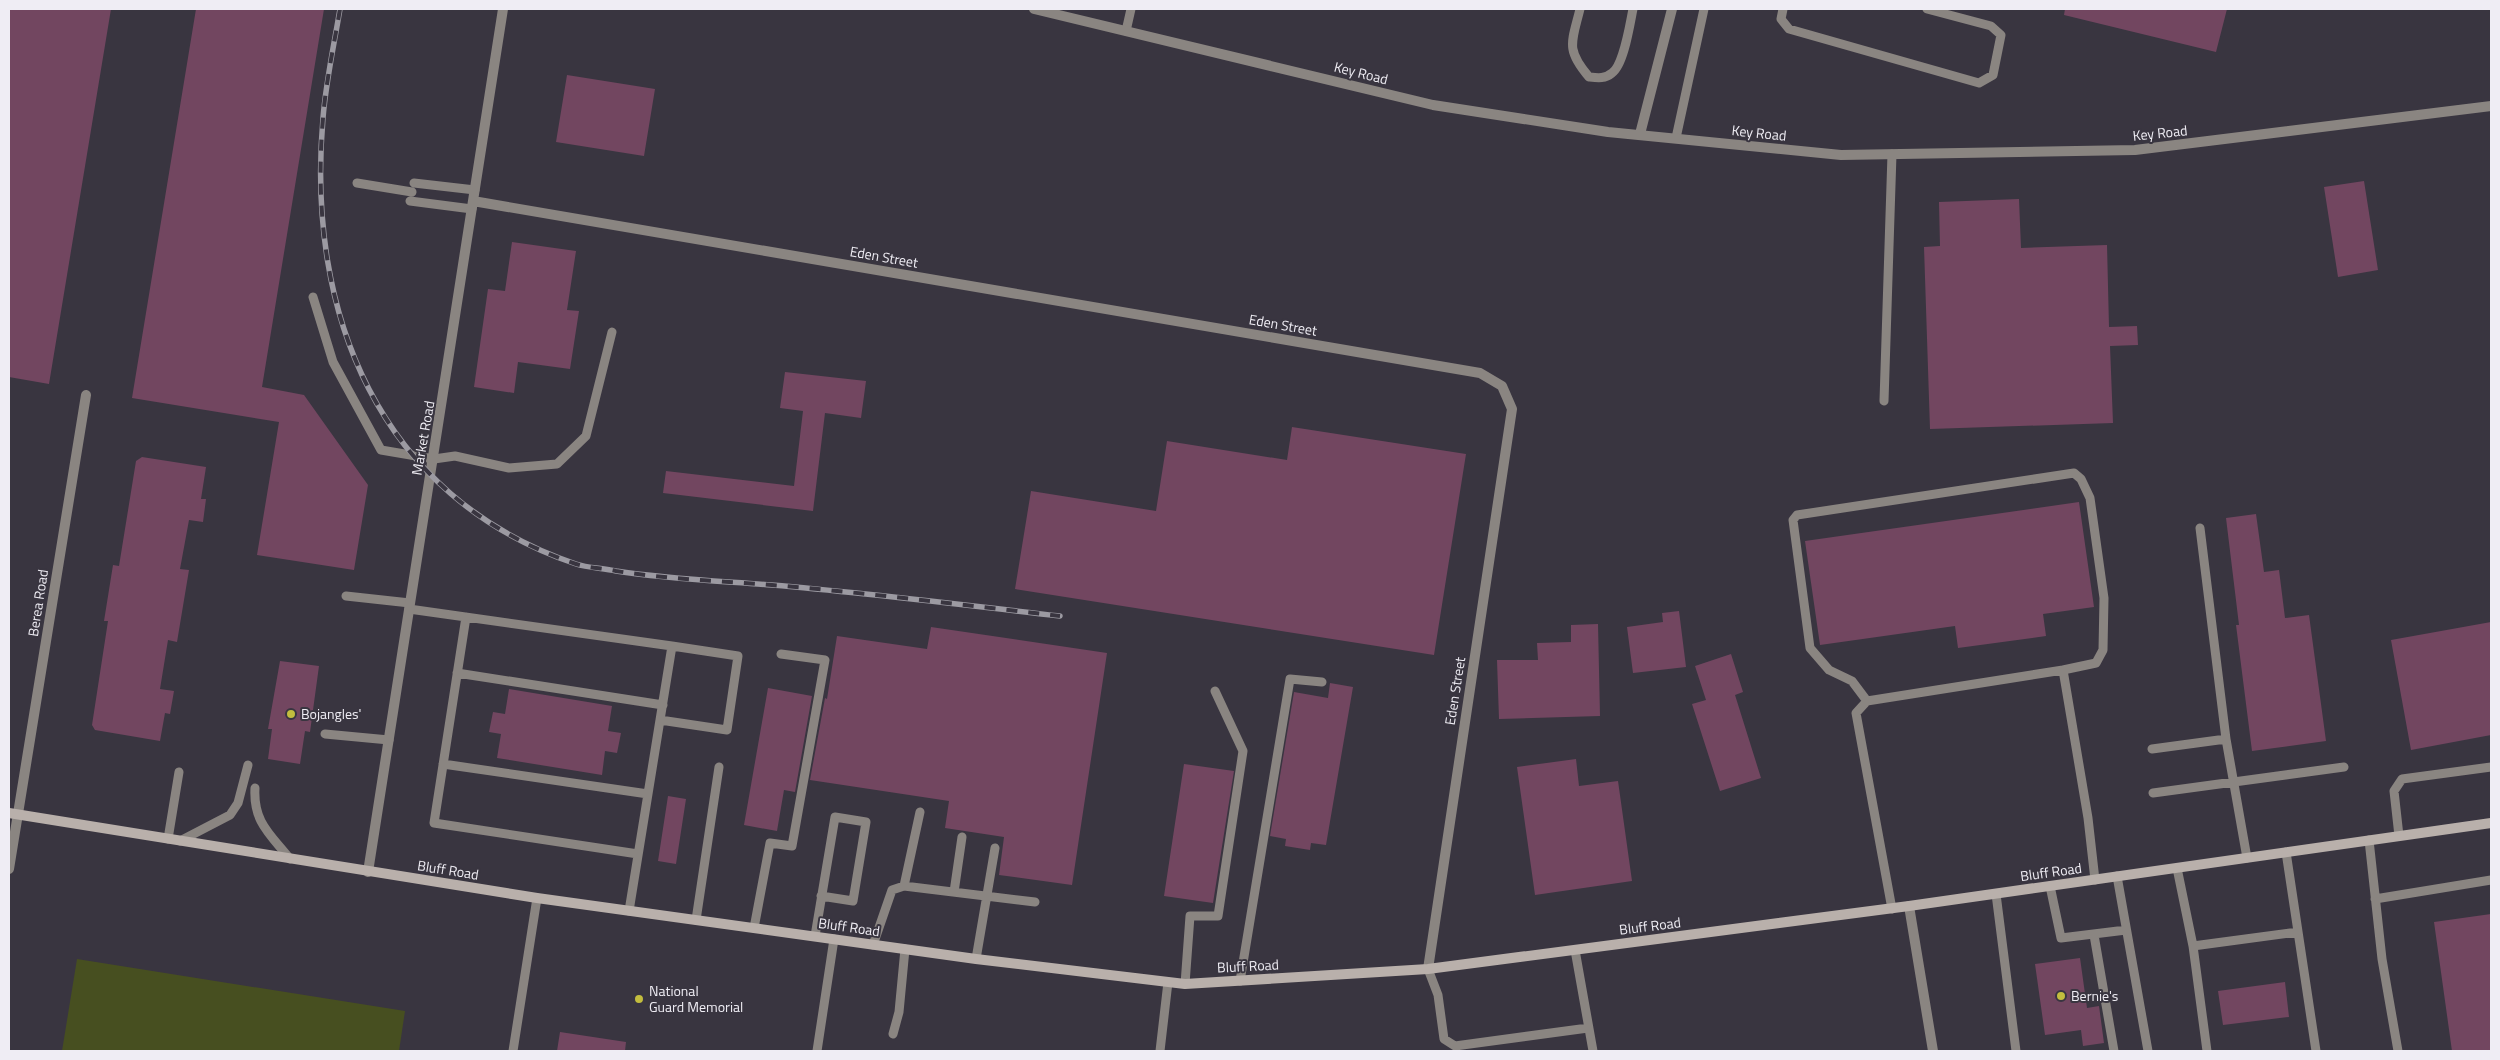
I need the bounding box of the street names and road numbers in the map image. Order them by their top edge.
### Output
street label: Key Road [1332,56,1390,89]
street label: Key Road [1731,119,1787,146]
street label: Key Road [2132,119,2188,146]
street label: Eden Street [848,240,920,273]
street label: Eden Street [1247,308,1319,341]
street label: Market Road [406,399,439,477]
street label: Berea Road [22,568,53,638]
street label: Eden Street [1439,655,1470,727]
street label: Bluff Road [416,854,480,885]
street label: Bluff Road [2019,857,2083,886]
street label: Bluff Road [1618,911,1682,940]
street label: Bluff Road [817,912,881,941]
street label: Bluff Road [1216,953,1279,978]

